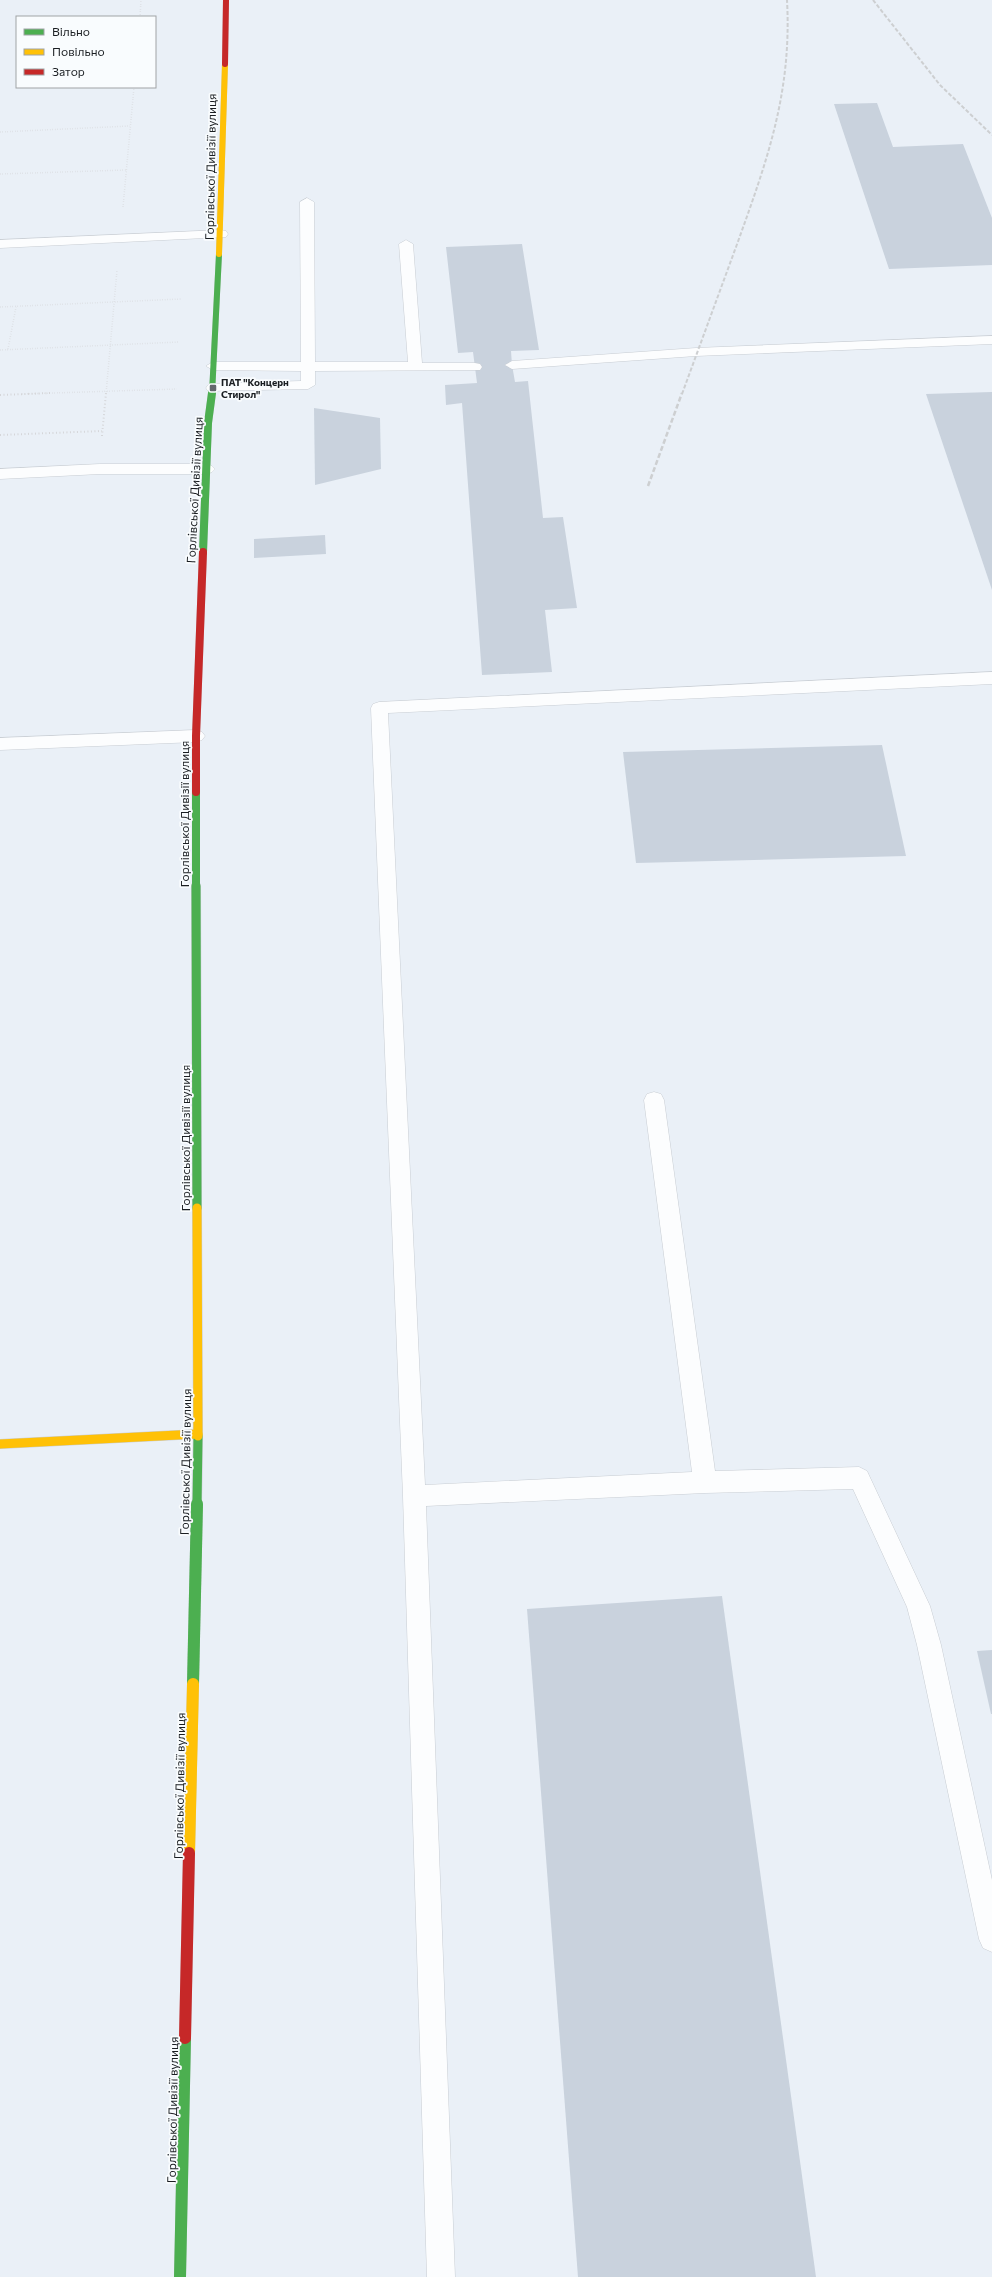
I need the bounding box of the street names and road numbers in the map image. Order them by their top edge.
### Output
street label: Горлівської Дивізії вулиця [202,94,218,240]
street label: Горлівської Дивізії вулиця [183,416,205,564]
street label: Горлівської Дивізії вулиця [177,741,191,887]
street label: Горлівської Дивізії вулиця [178,1065,192,1211]
street label: Горлівської Дивізії вулиця [177,1389,193,1535]
street label: Горлівської Дивізії вулиця [171,1713,187,1859]
street label: Горлівської Дивізії вулиця [164,2037,180,2183]

